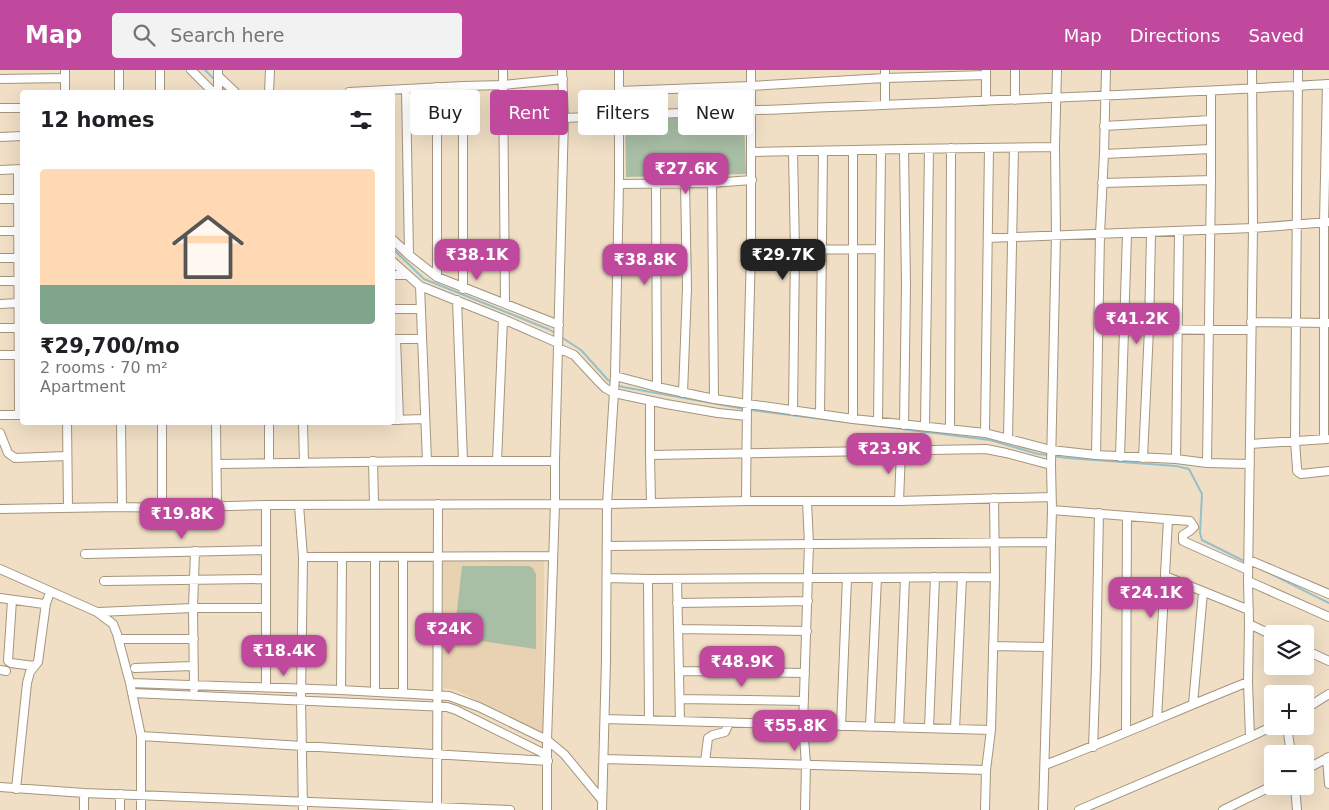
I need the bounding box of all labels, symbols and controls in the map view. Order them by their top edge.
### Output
search box [112,13,462,58]
text: Map [25,21,82,49]
icon: search [130,21,158,49]
text: Search here [170,24,284,46]
text: Map [1064,25,1102,46]
text: Directions [1130,25,1220,46]
text: Saved [1248,25,1304,46]
chip: Buy [410,90,480,135]
chip: Rent [490,90,568,135]
chip: Filters [578,90,668,135]
chip: New [678,90,753,135]
icon: filters [347,106,375,134]
text: 12 homes [40,108,155,132]
pin: ₹27.6K [645,152,727,195]
text: ₹27.6K [654,159,718,178]
icon: home [163,202,253,292]
pin: ₹38.1K [436,238,518,281]
pin: ₹29.7K [742,238,824,281]
pin: ₹38.8K [604,244,686,286]
text: ₹38.1K [445,245,509,264]
text: ₹29.7K [751,245,815,264]
text: ₹38.8K [613,250,677,269]
pin: ₹41.2K [1096,302,1178,345]
text: ₹41.2K [1105,309,1169,328]
text: ₹29,700/mo [40,334,180,358]
text: 2 rooms · 70 m² [40,358,168,377]
text: Apartment [40,377,126,396]
pin: ₹23.9K [848,432,930,475]
text: ₹23.9K [857,439,921,458]
pin: ₹19.8K [141,498,223,540]
text: ₹19.8K [150,504,214,523]
pin: ₹24.1K [1110,576,1192,619]
text: ₹24.1K [1119,583,1183,602]
pin: ₹24K [419,612,479,655]
text: ₹24K [426,619,472,638]
map controls [1264,625,1314,795]
button: layers [1264,625,1314,675]
pin: ₹18.4K [243,634,325,677]
text: ₹18.4K [252,641,316,660]
pin: ₹48.9K [701,646,783,688]
text: ₹48.9K [710,652,774,671]
button: + [1264,685,1314,735]
pin: ₹55.8K [754,710,836,752]
text: ₹55.8K [763,716,827,735]
button: − [1264,745,1314,795]

